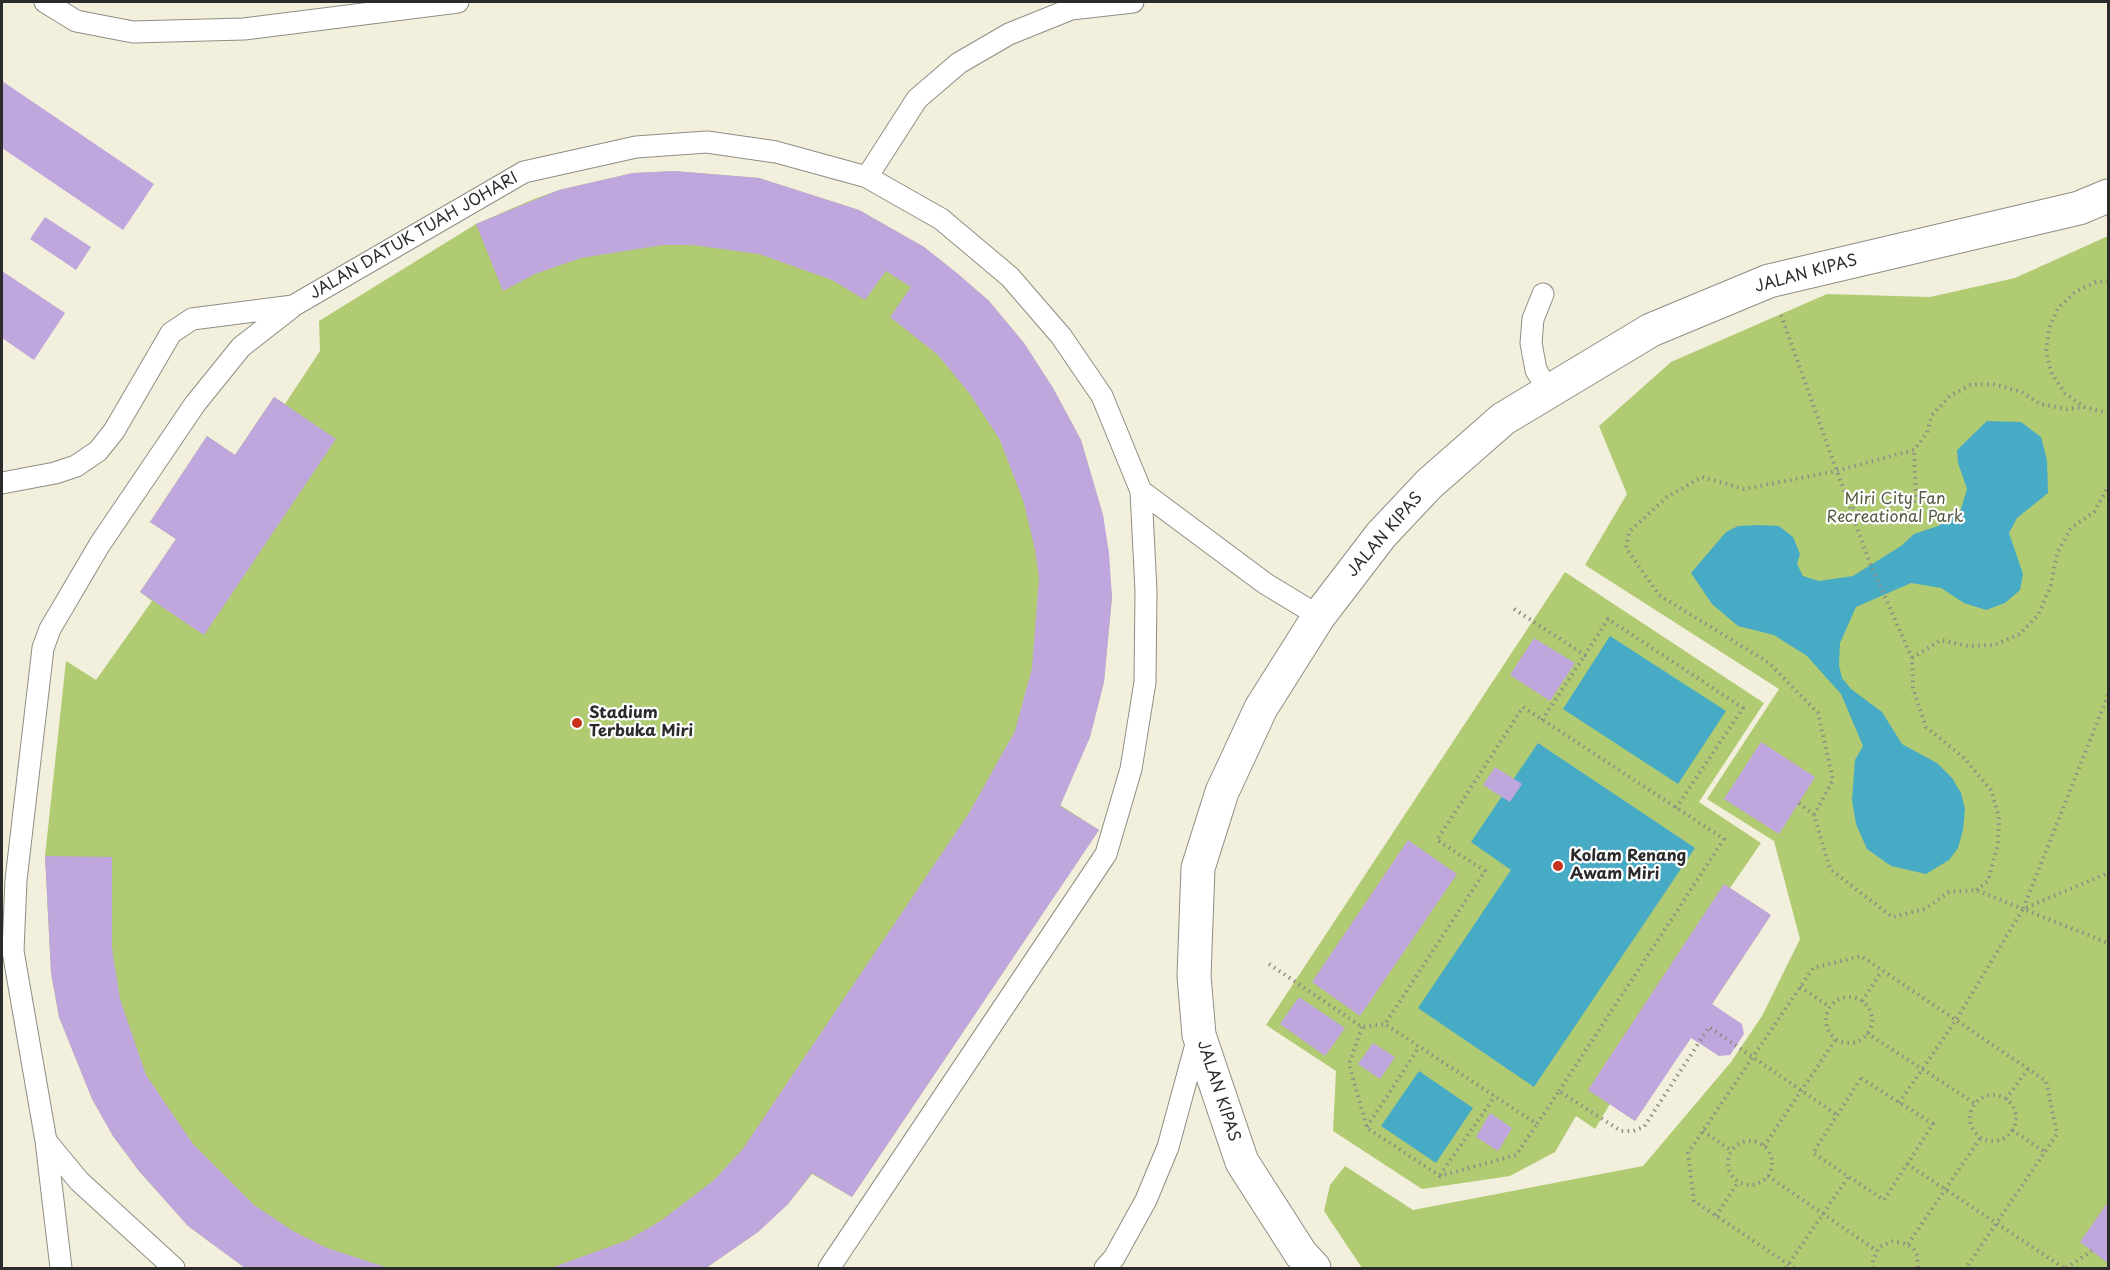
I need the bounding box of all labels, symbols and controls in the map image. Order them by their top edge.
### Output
street label: JALAN DATUK TUAH JOHARI [306,168,522,304]
street label: JALAN KIPAS [1753,251,1859,297]
street label: JALAN KIPAS [1343,489,1427,581]
park label: Miri City Fan Recreational Park [1827,490,1963,528]
place label: Stadium Terbuka Miri [589,704,693,742]
marker: Stadium Terbuka Miri [570,716,584,730]
place label: Kolam Renang Awam Miri [1570,847,1686,885]
marker: Kolam Renang Awam Miri [1551,859,1565,873]
street label: JALAN KIPAS [1193,1038,1243,1144]

